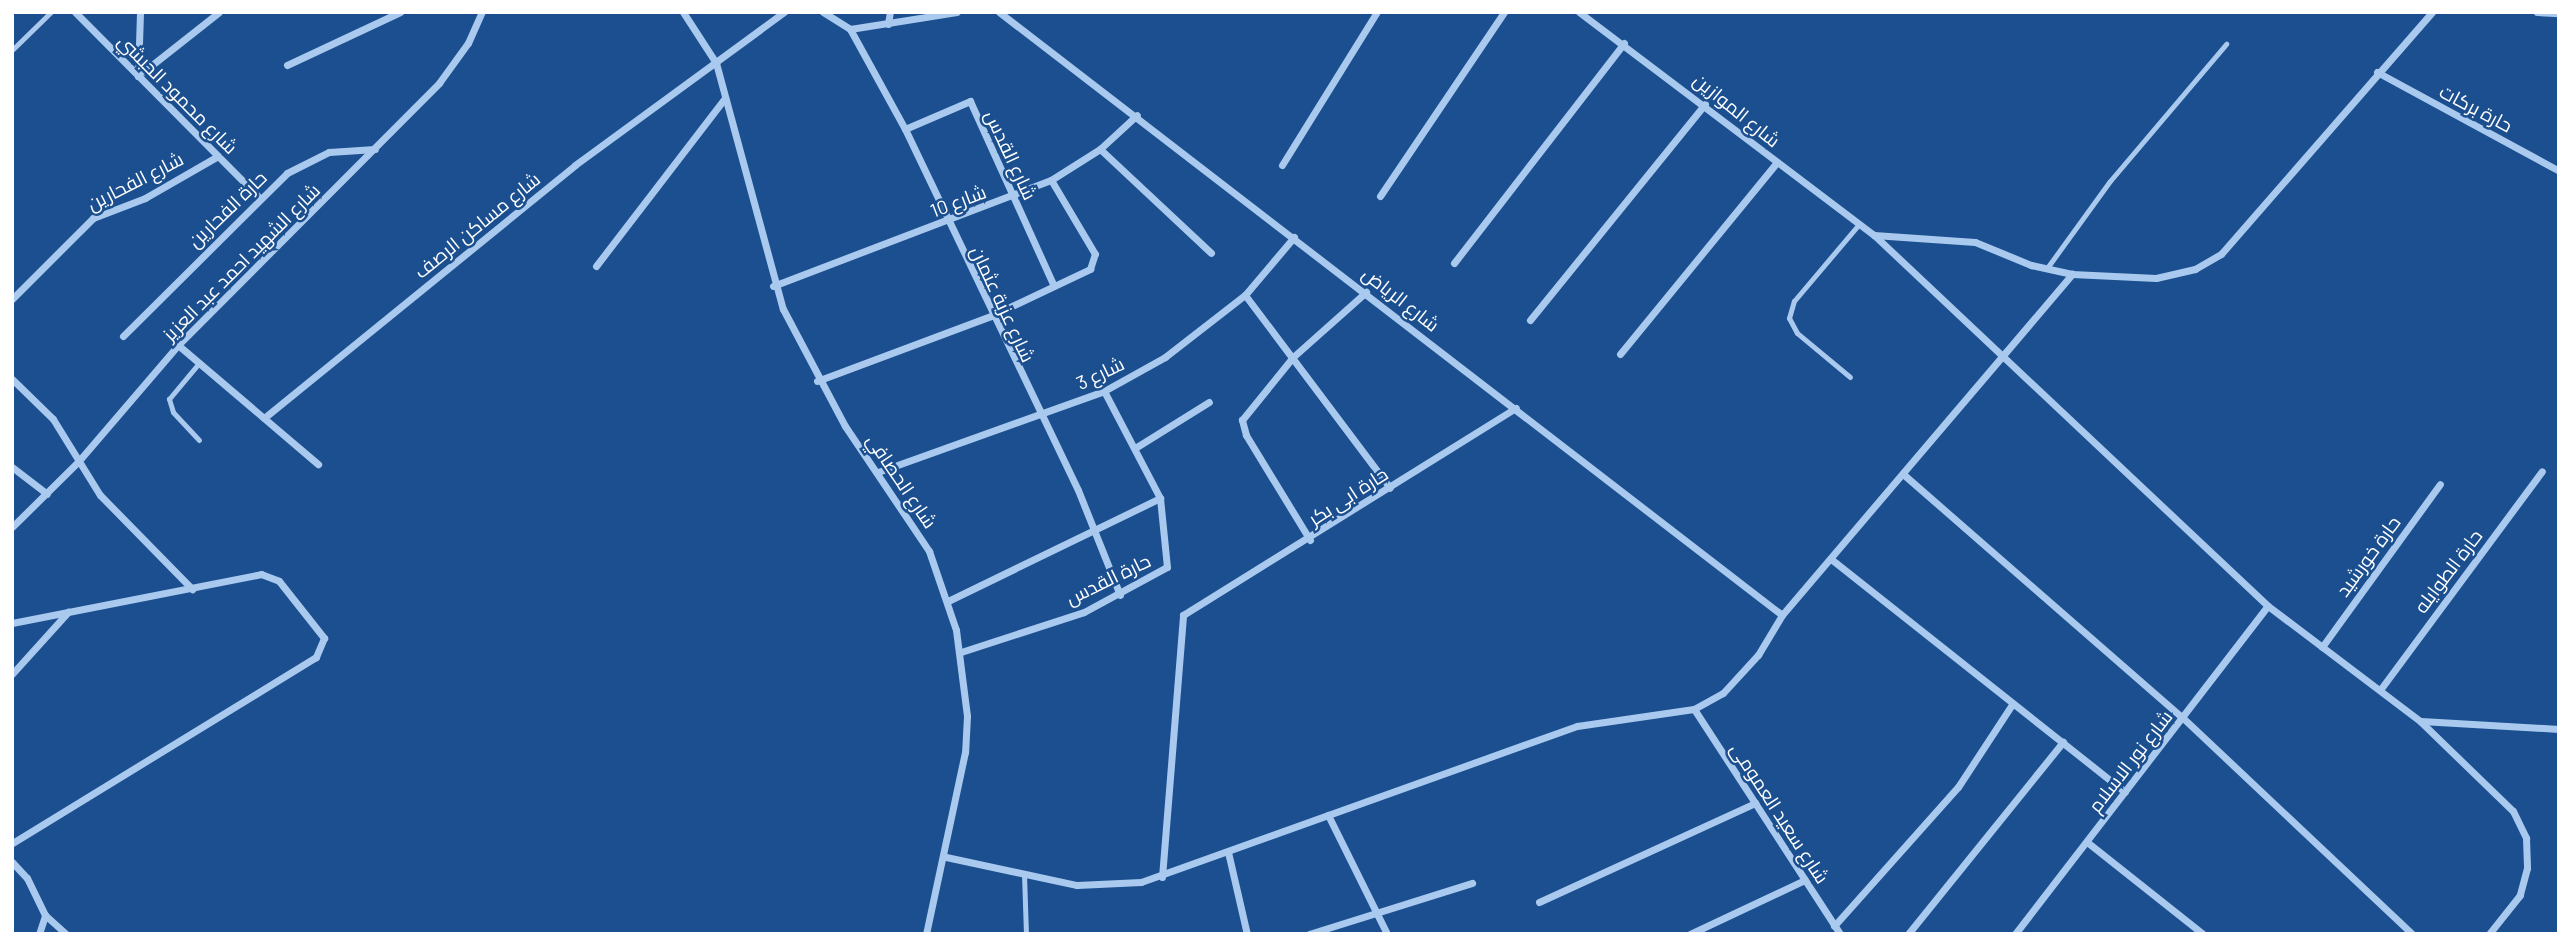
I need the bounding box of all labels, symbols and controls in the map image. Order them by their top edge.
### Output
street label: شارع محمود الحبشي [113,29,243,159]
street label: شارع الموازين [1689,68,1785,152]
street label: حارة بركات [2436,79,2516,137]
street label: شارع القدس [980,107,1042,203]
street label: شارع الفحارين [83,147,187,215]
street label: حارة الفحارين [183,166,271,252]
street label: شارع مساكن الرصف [409,167,545,283]
street label: شارع الشهيد احمد عبد العزيز [158,179,324,345]
street label: شارع 10 [927,180,989,222]
street label: شارع عزبة عثمان [966,242,1040,366]
street label: شارع الرياض [1358,262,1444,336]
street label: شارع 3 [1072,352,1128,394]
street label: شارع الحصافي [862,430,942,532]
street label: حارة ابى بكر [1304,462,1392,530]
street label: حارة خورشيد [2331,511,2405,601]
street label: حارة الطوايله [2409,525,2487,617]
street label: حارة القدس [1062,549,1154,609]
street label: شارع نور الاسلام [2083,705,2177,817]
street label: شارع سعيد العمومى [1726,738,1834,888]

